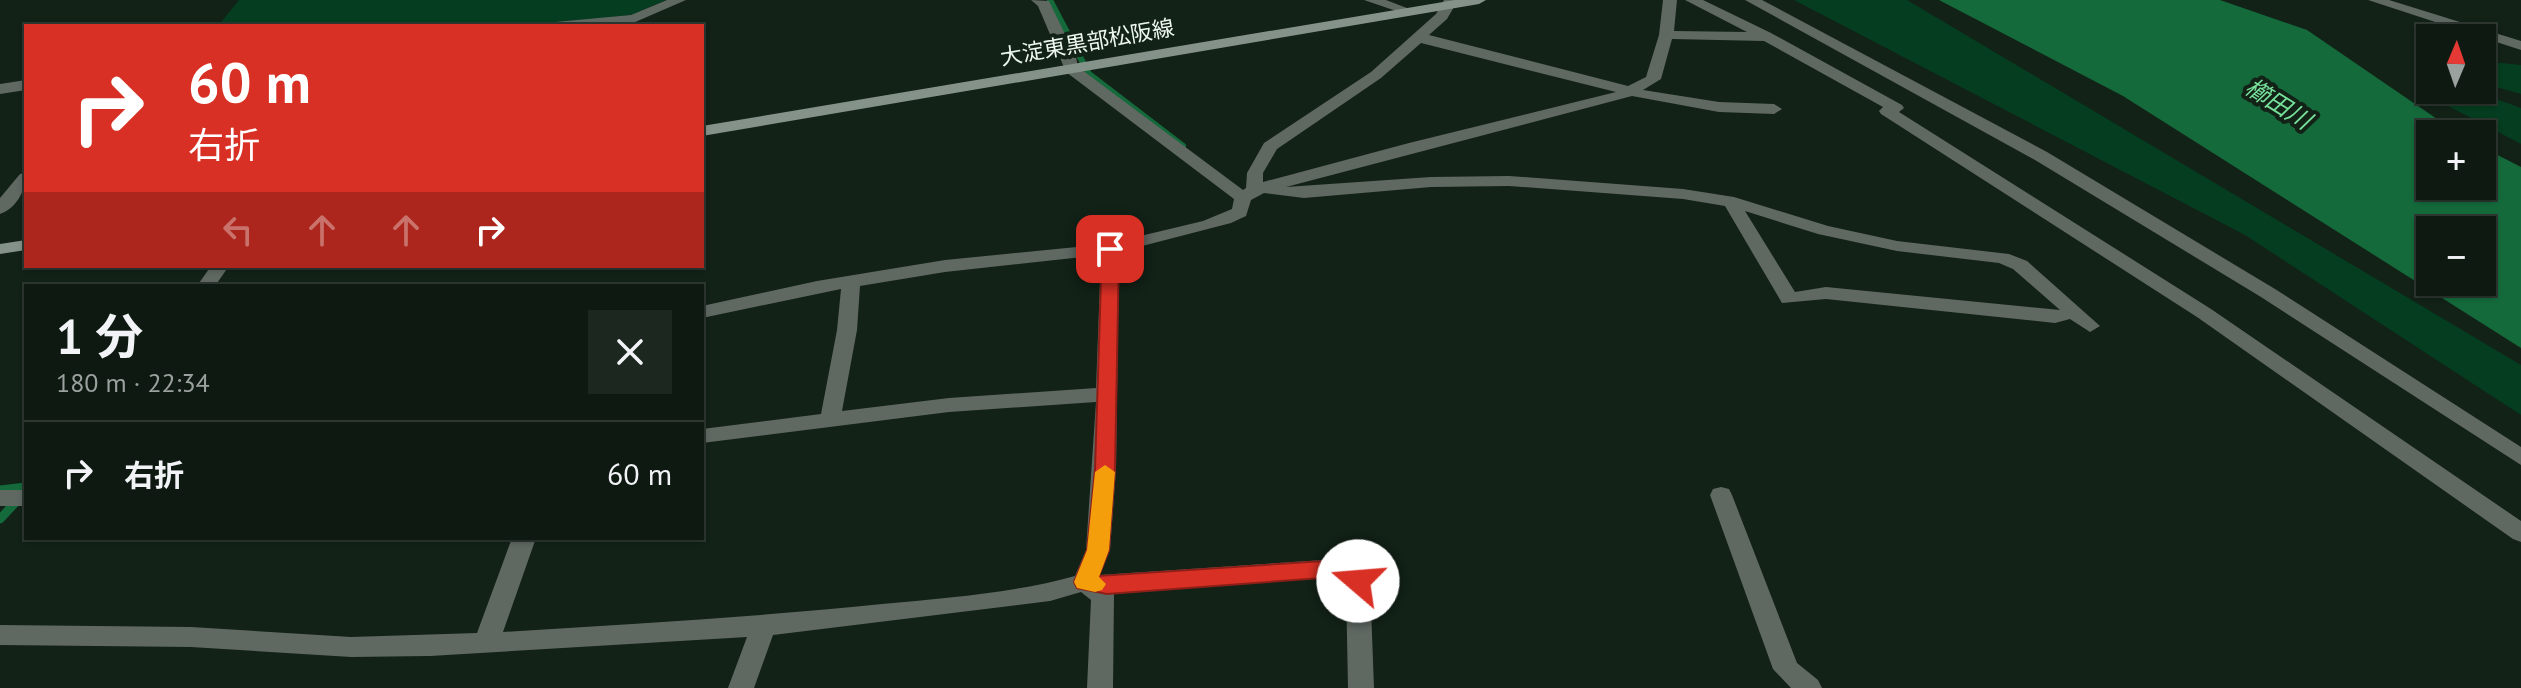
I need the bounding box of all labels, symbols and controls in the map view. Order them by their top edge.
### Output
street label: 大淀東黒部松阪線 [998,13,1176,71]
north arrow [2416,24,2496,104]
map controls [2416,24,2496,296]
text: 60 m [188,46,311,118]
icon: right [56,56,160,160]
water label: 櫛田川 [2240,71,2320,137]
button: + [2416,120,2496,200]
text: 右折 [188,121,260,168]
icon: left [216,208,260,252]
icon: ahead [300,208,344,252]
icon: ahead [384,208,428,252]
icon: right [468,208,512,252]
pin [1076,215,1144,283]
button: − [2416,216,2496,296]
icon: arrive [1088,227,1132,271]
text: 1 分 [56,305,143,367]
button: close [588,310,672,394]
text: 180 m · 22:34 [56,366,210,399]
icon: right [56,451,100,495]
text: 60 m [607,454,672,493]
text: 右折 [124,455,184,494]
position arrow [1316,539,1400,623]

